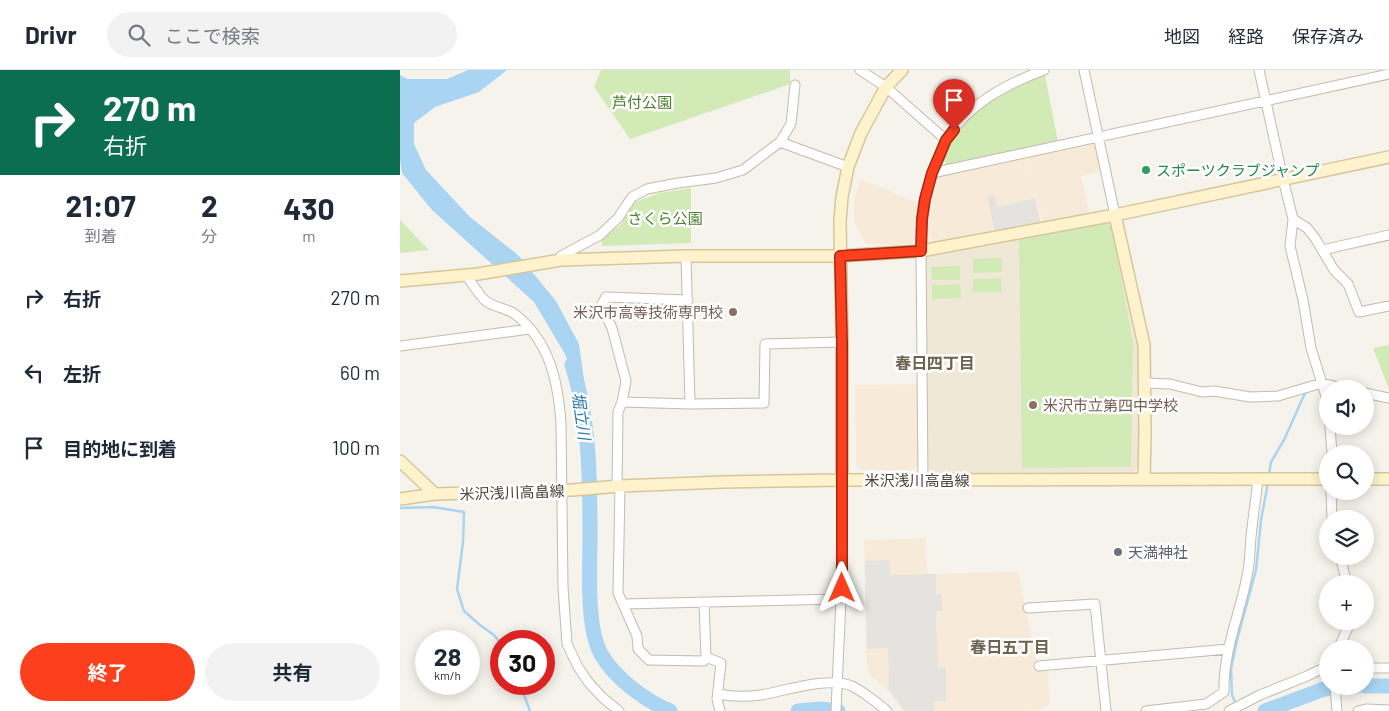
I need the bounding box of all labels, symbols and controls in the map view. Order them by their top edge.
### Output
search box [107,12,457,57]
text: Drivr [25,20,77,49]
icon: search [125,21,153,49]
text: ここで検索 [165,24,260,47]
text: 地図 [1164,25,1200,47]
text: 経路 [1228,25,1264,47]
text: 保存済み [1292,25,1364,47]
pin [933,79,975,130]
text: 270 m [103,86,196,128]
icon: arrive [940,86,968,114]
icon: right [20,90,85,155]
park label: 芦付公園 [612,93,672,111]
text: 右折 [103,132,147,158]
place label: スポーツクラブジャンプ [1156,161,1320,179]
marker: スポーツクラブジャンプ [1140,164,1152,176]
text: 21:07 [65,187,136,223]
text: 2 [201,187,218,223]
text: 430 [283,190,335,226]
park label: さくら公園 [627,209,703,227]
text: 到着 [84,226,116,245]
text: 分 [201,226,217,245]
text: m [302,226,315,245]
icon: right [20,284,48,312]
text: 270 m [331,286,380,309]
text: 右折 [63,287,101,310]
place label: 米沢市高等技術専門校 [573,303,723,321]
marker: 米沢市高等技術専門校 [727,306,739,318]
district label: 春日四丁目 [895,353,975,372]
icon: left [20,359,48,387]
text: 60 m [340,361,380,384]
text: 左折 [63,362,101,385]
map controls [1319,380,1374,695]
button: sound [1319,380,1374,435]
water label: 堀立川 [569,391,595,443]
place label: 米沢市立第四中学校 [1043,396,1178,414]
marker: 米沢市立第四中学校 [1027,399,1039,411]
icon: arrive [20,434,48,462]
text: 100 m [332,436,380,459]
text: 目的地に到着 [63,437,177,460]
button: search [1319,445,1374,500]
street label: 米沢浅川高畠線 [864,471,970,489]
street label: 米沢浅川高畠線 [459,481,565,503]
button: layers [1319,510,1374,565]
place label: 天満神社 [1128,543,1188,561]
marker: 天満神社 [1112,546,1124,558]
position arrow [815,561,867,613]
button: + [1319,575,1374,630]
speed limit sign: 30 [490,630,555,695]
district label: 春日五丁目 [970,637,1050,656]
button: − [1319,640,1374,695]
text: 28 [434,641,461,671]
button: 終了 [20,643,195,701]
button: 共有 [205,643,380,701]
text: km/h [434,668,461,682]

